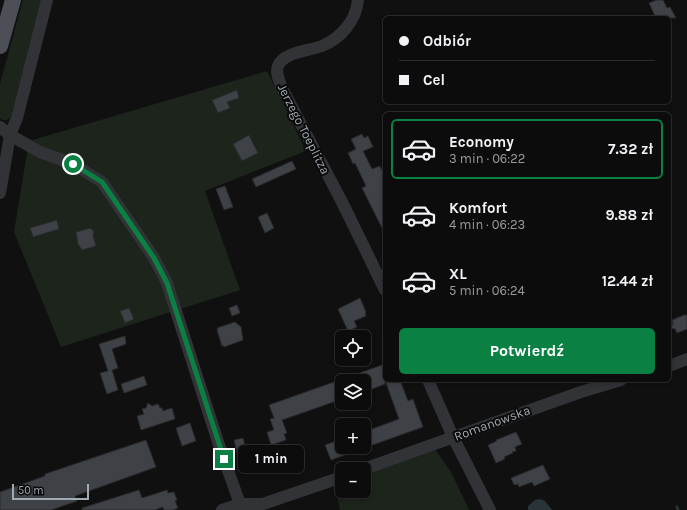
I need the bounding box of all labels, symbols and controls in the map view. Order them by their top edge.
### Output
text: Odbiór [423,32,471,50]
text: Cel [423,71,445,89]
street label: Jerzego Toeplitza [275,81,333,177]
icon: car [401,131,437,167]
text: Economy [449,133,514,151]
text: 7.32 zł [608,140,653,158]
text: 3 min · 06:22 [449,151,525,166]
route start [64,155,82,173]
icon: car [401,197,437,233]
text: Komfort [449,199,507,217]
text: 9.88 zł [605,206,653,224]
text: 4 min · 06:23 [449,217,525,232]
icon: car [401,263,437,299]
text: XL [449,265,467,283]
text: 12.44 zł [602,272,653,290]
text: 5 min · 06:24 [449,283,525,298]
button: Potwierdź [399,328,655,374]
map controls [335,330,371,498]
button: locate [335,330,371,366]
button: layers [335,374,371,410]
street label: Romanowska [452,402,532,444]
button: + [335,418,371,454]
callout: 1 min [238,445,304,473]
route end [215,450,233,468]
text: 1 min [255,451,287,466]
button: − [335,462,371,498]
scale bar [12,482,89,501]
text: 50 m [18,484,44,497]

